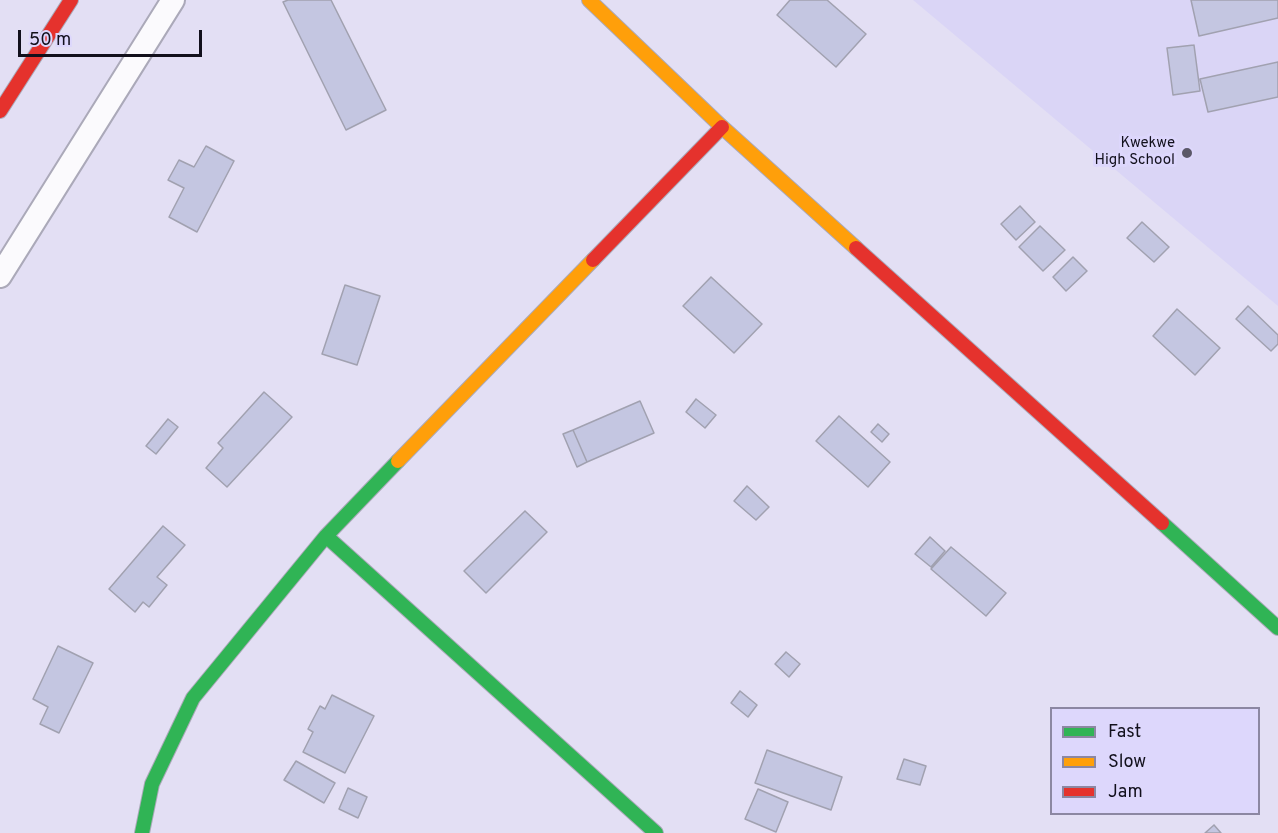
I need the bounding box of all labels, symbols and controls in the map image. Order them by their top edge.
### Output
scale bar [21,18,206,56]
text: 50 m [29,29,71,52]
place label: Kwekwe High School [1094,135,1175,170]
marker: Kwekwe High School [1180,146,1194,160]
legend [1050,707,1260,815]
text: Fast [1108,721,1141,744]
text: Slow [1108,751,1146,774]
text: Jam [1108,781,1143,804]

